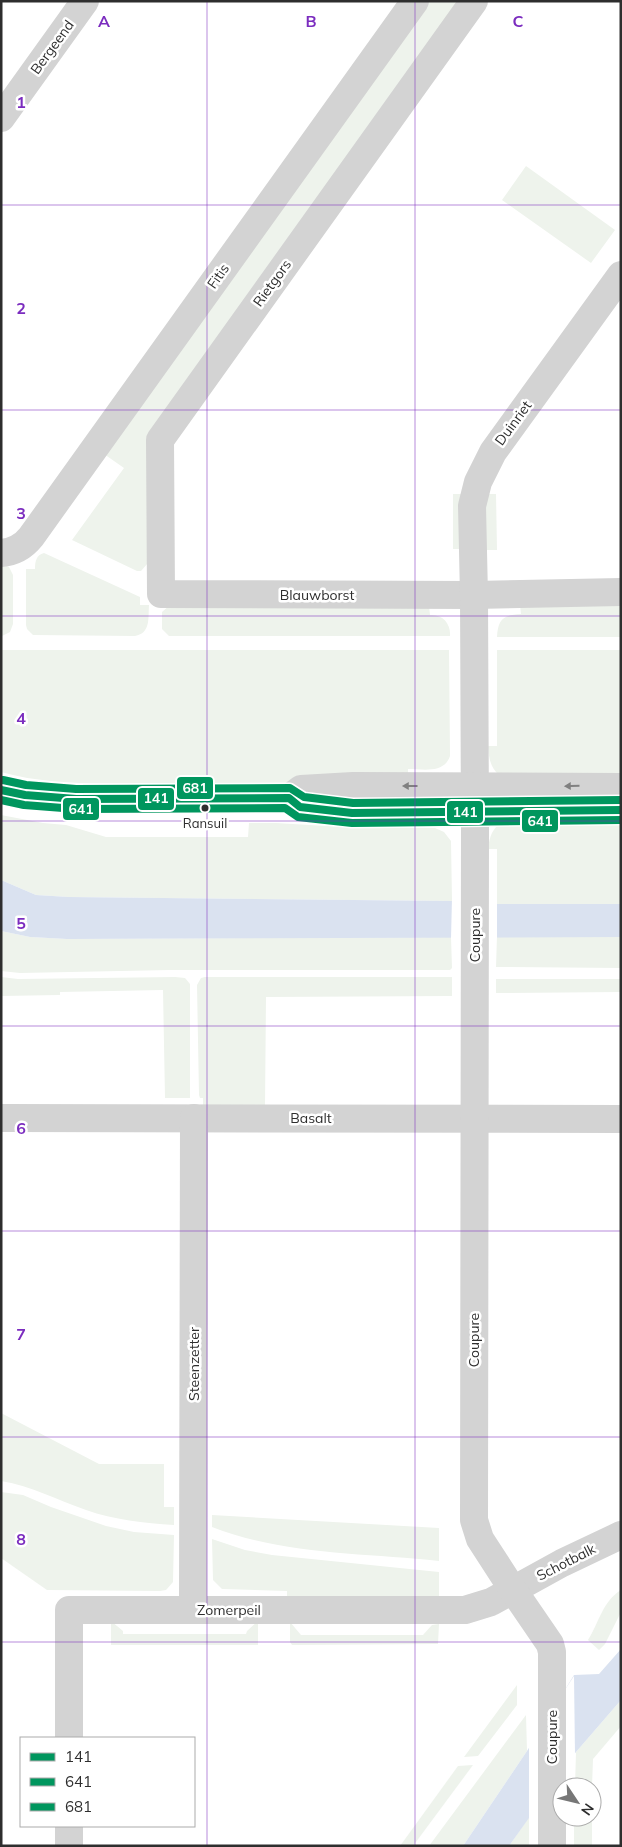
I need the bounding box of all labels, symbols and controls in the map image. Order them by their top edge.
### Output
text: A [98,11,110,31]
text: B [305,11,317,31]
text: C [513,11,524,31]
street label: Bergeend [26,16,78,78]
text: 1 [16,92,26,112]
street label: Rietgors [249,256,295,310]
street label: Fitis [203,260,233,292]
text: 2 [16,298,26,318]
street label: Duinriet [491,397,535,449]
text: 3 [16,503,26,523]
street label: Blauwborst [280,586,354,604]
text: 4 [16,708,26,728]
line badge: 681 [176,776,214,800]
text: 681 [182,779,208,797]
one-way arrow [401,782,417,790]
one-way arrow [564,783,580,791]
line badge: 141 [137,787,175,811]
text: 141 [143,789,169,807]
line badge: 641 [62,797,100,821]
text: 641 [68,800,94,818]
line badge: 141 [446,800,484,824]
marker: Ransuil [200,803,210,813]
text: 141 [452,803,478,821]
line badge: 641 [521,809,559,833]
text: 641 [527,812,553,830]
place label: Ransuil [183,815,227,831]
street label: Coupure [466,908,484,962]
text: 5 [16,913,26,933]
street label: Basalt [290,1109,332,1127]
text: 6 [16,1118,26,1138]
street label: Coupure [465,1313,483,1367]
text: 7 [16,1324,26,1344]
street label: Steenzetter [185,1326,203,1401]
text: 8 [16,1529,26,1549]
street label: Schotbalk [533,1539,599,1585]
street label: Zomerpeil [197,1601,261,1619]
street label: Coupure [543,1710,561,1764]
legend [20,1737,195,1827]
text: 141 [65,1747,92,1766]
text: 641 [65,1772,92,1791]
north arrow [552,1777,602,1827]
text: 681 [65,1797,92,1816]
text: N [577,1800,598,1819]

